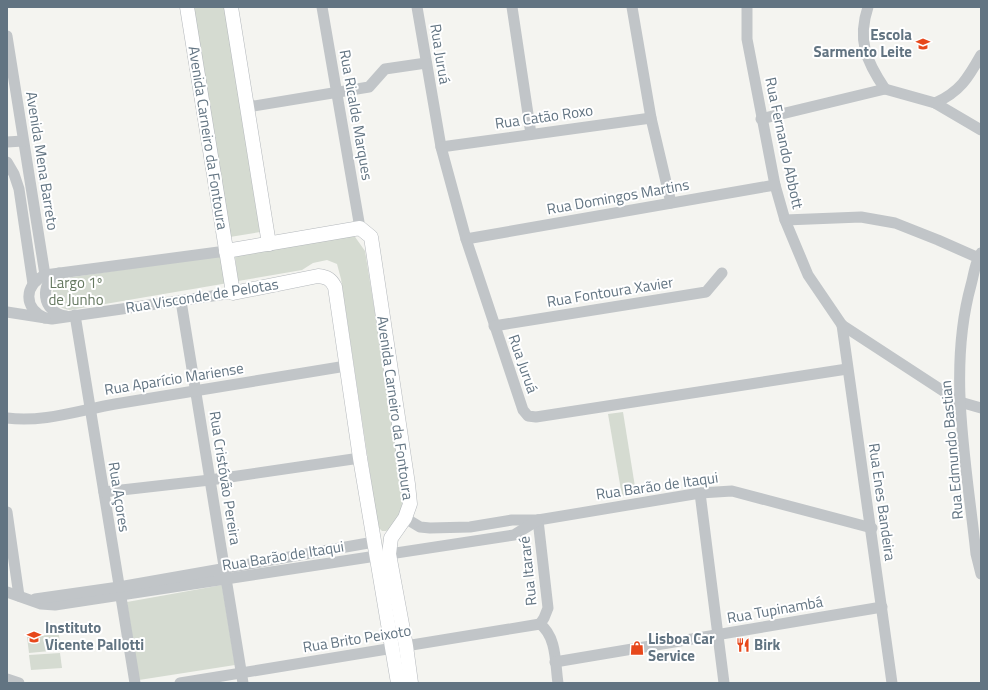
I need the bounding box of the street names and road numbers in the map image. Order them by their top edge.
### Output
street label: Rua Juruá [424,22,457,86]
street label: Avenida Carneiro da Fontoura [183,44,234,232]
street label: Rua Ricalde Marques [334,48,379,182]
street label: Rua Fernando Abbott [759,75,810,212]
street label: Avenida Mena Barreto [20,90,65,232]
street label: Rua Catão Roxo [493,98,595,135]
street label: Rua Domingos Martins [545,173,691,220]
street label: Rua Fontoura Xavier [545,270,675,313]
street label: Rua Visconde de Pelotas [124,272,280,319]
street label: Avenida Carneiro da Fontoura [371,314,420,502]
street label: Rua Juruá [503,331,544,397]
street label: Rua Aparício Mariense [103,356,245,401]
street label: Rua Edmundo Bastian [934,379,969,521]
street label: Rua Cristóvão Pereira [204,409,248,547]
street label: Rua Enes Bandeira [863,442,902,563]
street label: Rua Açores [103,460,136,534]
street label: Rua Barão de Itaqui [594,466,719,505]
street label: Rua Barão de Itaqui [220,535,346,576]
street label: Rua Itararé [512,535,543,607]
street label: Rua Tupinambá [725,590,825,629]
street label: Rua Brito Peixoto [301,619,413,658]

